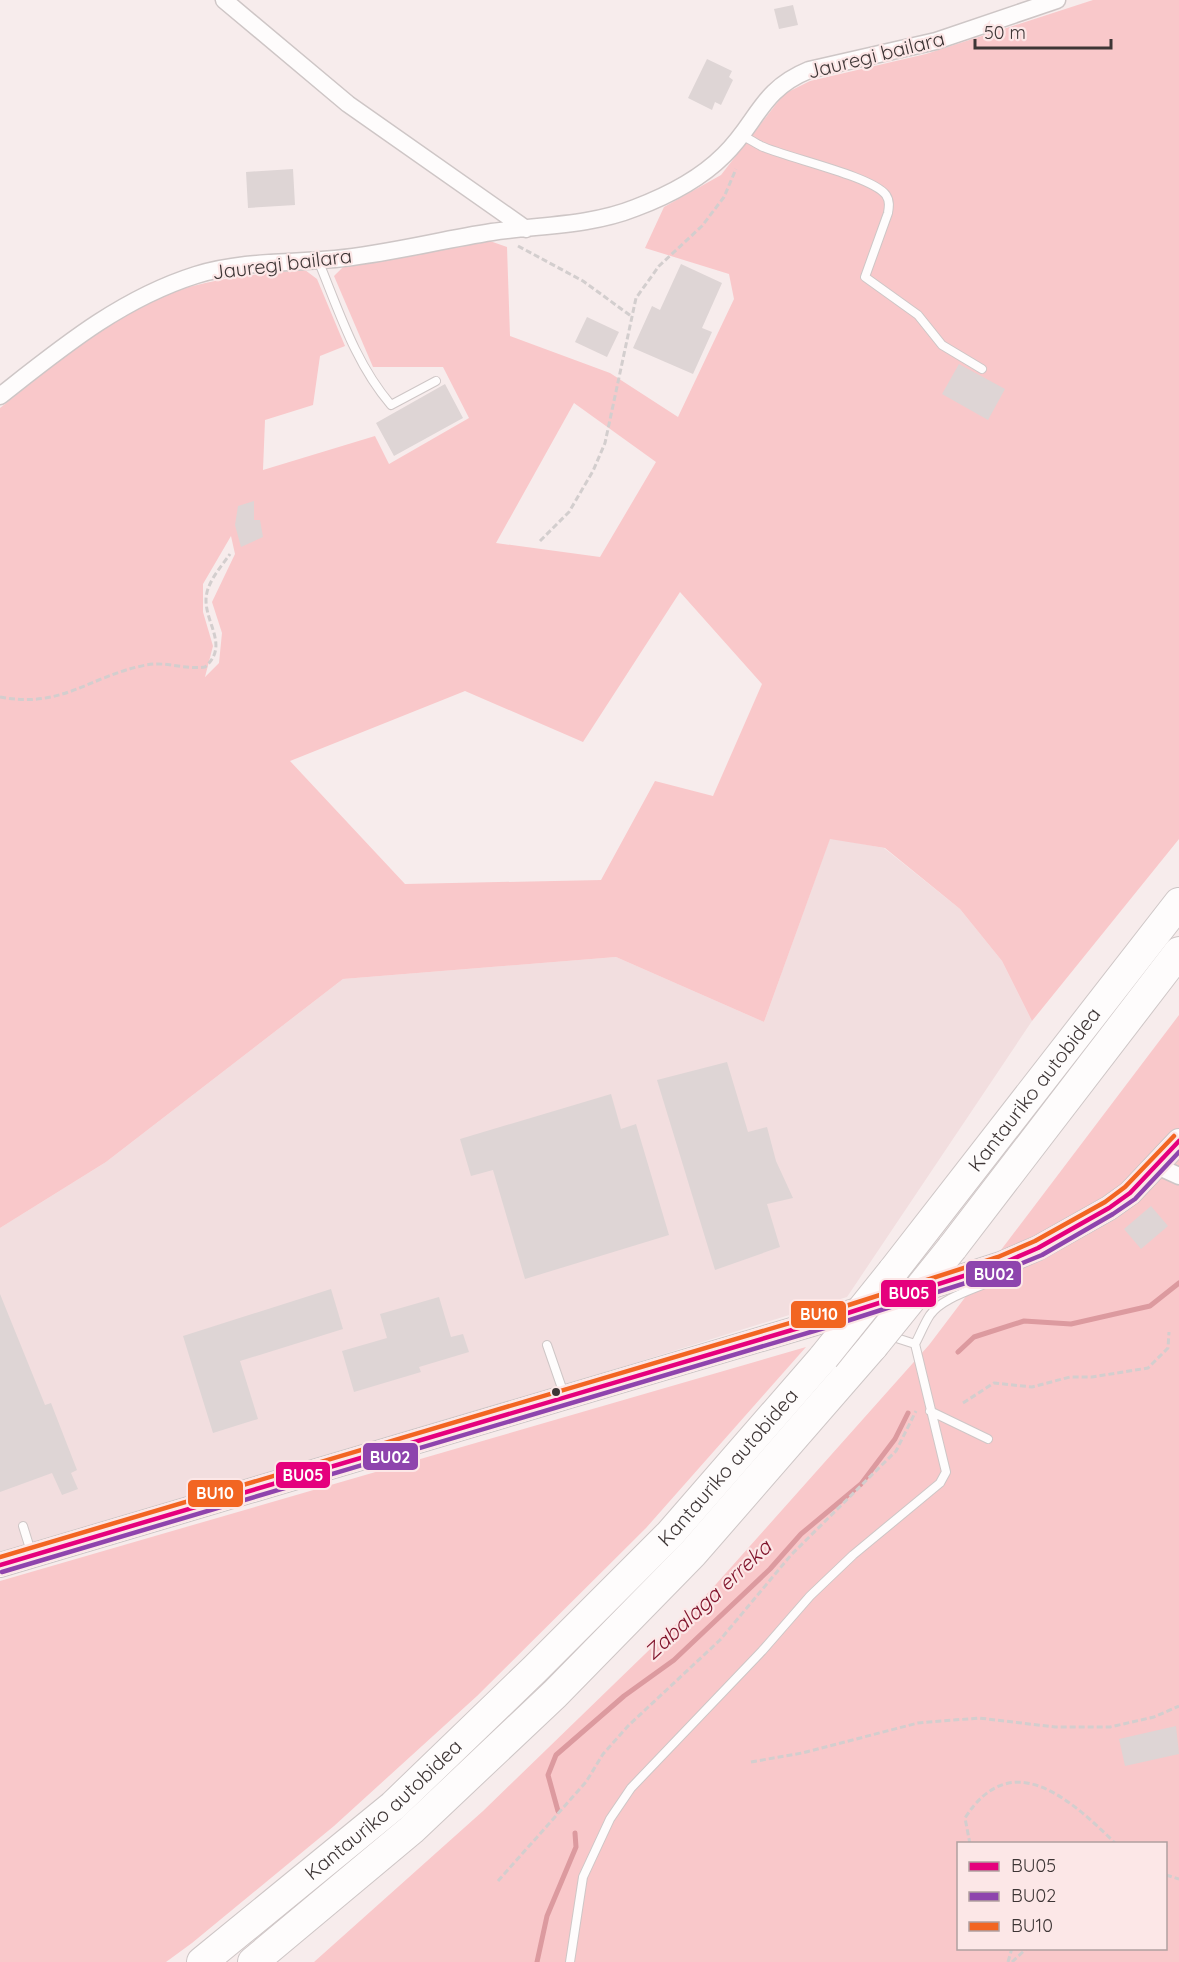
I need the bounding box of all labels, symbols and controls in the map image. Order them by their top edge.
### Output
scale bar [975,12,1112,50]
text: 50 m [984,21,1026,44]
street label: Jauregi bailara [805,25,947,84]
street label: Jauregi bailara [211,243,353,284]
street label: Kantauriko autobidea [962,1002,1105,1176]
line badge: BU02 [965,1260,1022,1288]
text: BU02 [974,1264,1014,1284]
line badge: BU05 [880,1279,937,1308]
text: BU05 [889,1283,929,1303]
line badge: BU10 [790,1300,847,1329]
text: BU10 [800,1304,838,1324]
street label: Kantauriko autobidea [652,1383,803,1551]
unlabelled marker [550,1386,562,1398]
line badge: BU02 [362,1442,419,1471]
text: BU02 [370,1447,410,1467]
line badge: BU05 [275,1461,331,1489]
text: BU05 [283,1465,323,1485]
line badge: BU10 [187,1479,244,1508]
text: BU10 [196,1483,234,1503]
water label: Zabalaga erreka [638,1533,777,1665]
street label: Kantauriko autobidea [299,1733,467,1885]
legend [957,1842,1167,1950]
text: BU05 [1011,1854,1056,1877]
text: BU02 [1011,1884,1056,1907]
text: BU10 [1011,1914,1053,1937]

